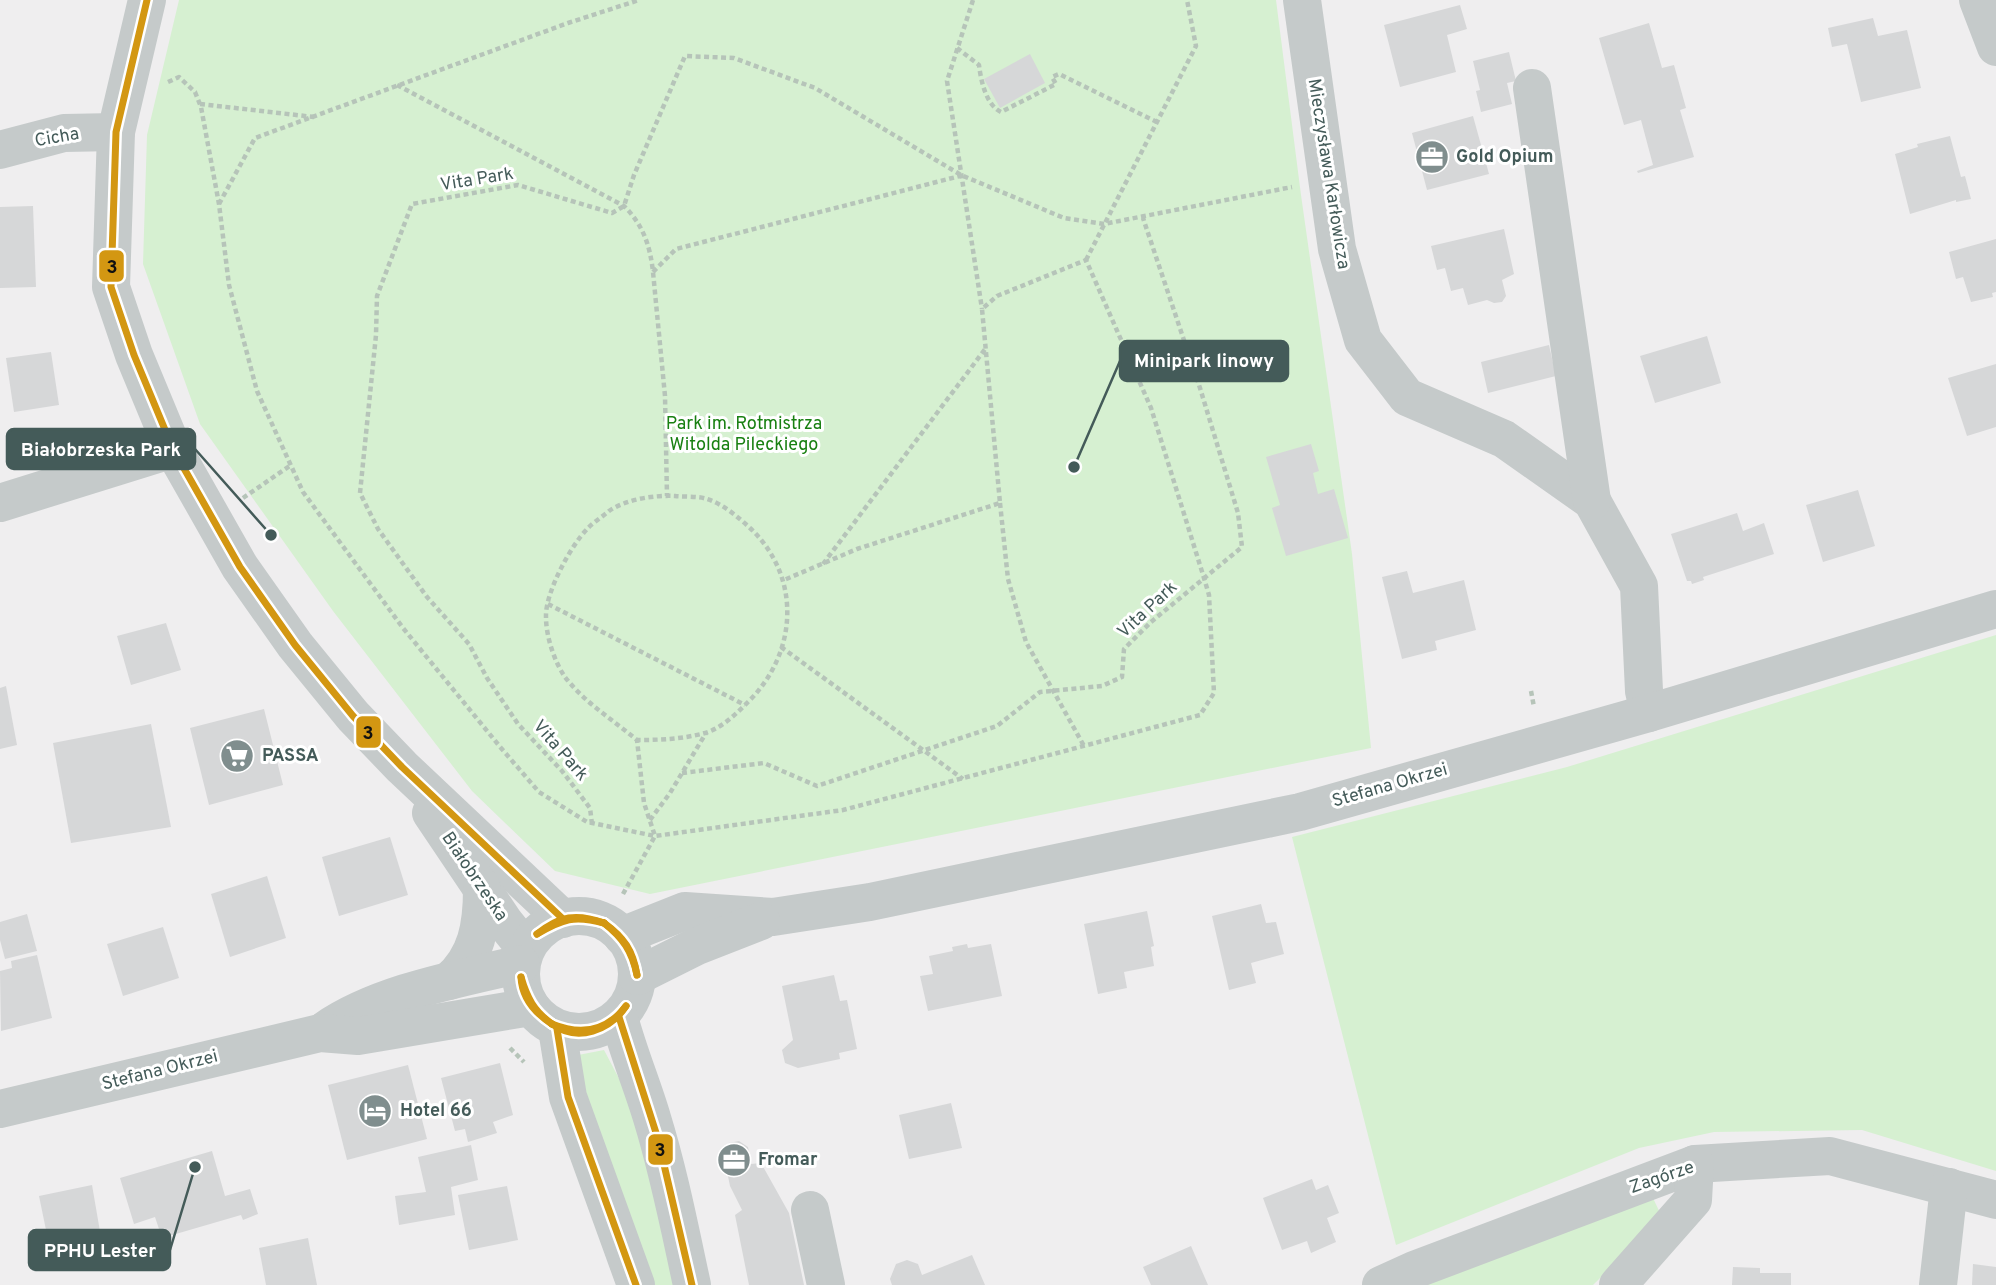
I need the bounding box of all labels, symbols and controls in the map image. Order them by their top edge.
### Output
street label: Mieczysława Karłowicza [1302,77,1354,271]
street label: Cicha [33,123,81,153]
office icon: Gold Opium [1413,138,1451,176]
place label: Gold Opium [1456,146,1554,169]
street label: Vita Park [439,163,515,197]
line badge: 3 [98,249,125,283]
text: 3 [106,256,118,280]
callout: Minipark linowy [1120,341,1288,381]
text: Minipark linowy [1134,350,1274,374]
park label: Park im. Rotmistrza Witolda Pileckiego [666,413,822,457]
callout: Białobrzeska Park [7,429,195,469]
text: Białobrzeska Park [21,439,182,463]
street label: Vita Park [1113,576,1183,644]
line badge: 3 [355,715,382,749]
street label: Vita Park [527,716,593,786]
text: 3 [362,722,374,746]
supermarket icon: PASSA [218,737,256,775]
place label: PASSA [262,745,319,768]
street label: Stefana Okrzei [1330,759,1450,813]
street label: Białobrzeska [436,828,512,926]
street label: Stefana Okrzei [100,1045,220,1097]
hotel icon: Hotel 66 [356,1092,394,1130]
place label: Hotel 66 [400,1100,472,1123]
line badge: 3 [647,1133,674,1166]
text: 3 [654,1139,666,1163]
office icon: Fromar [715,1141,753,1179]
place label: Fromar [758,1149,818,1172]
street label: Zagórze [1627,1156,1697,1200]
callout: PPHU Lester [29,1230,170,1270]
text: PPHU Lester [44,1240,156,1264]

